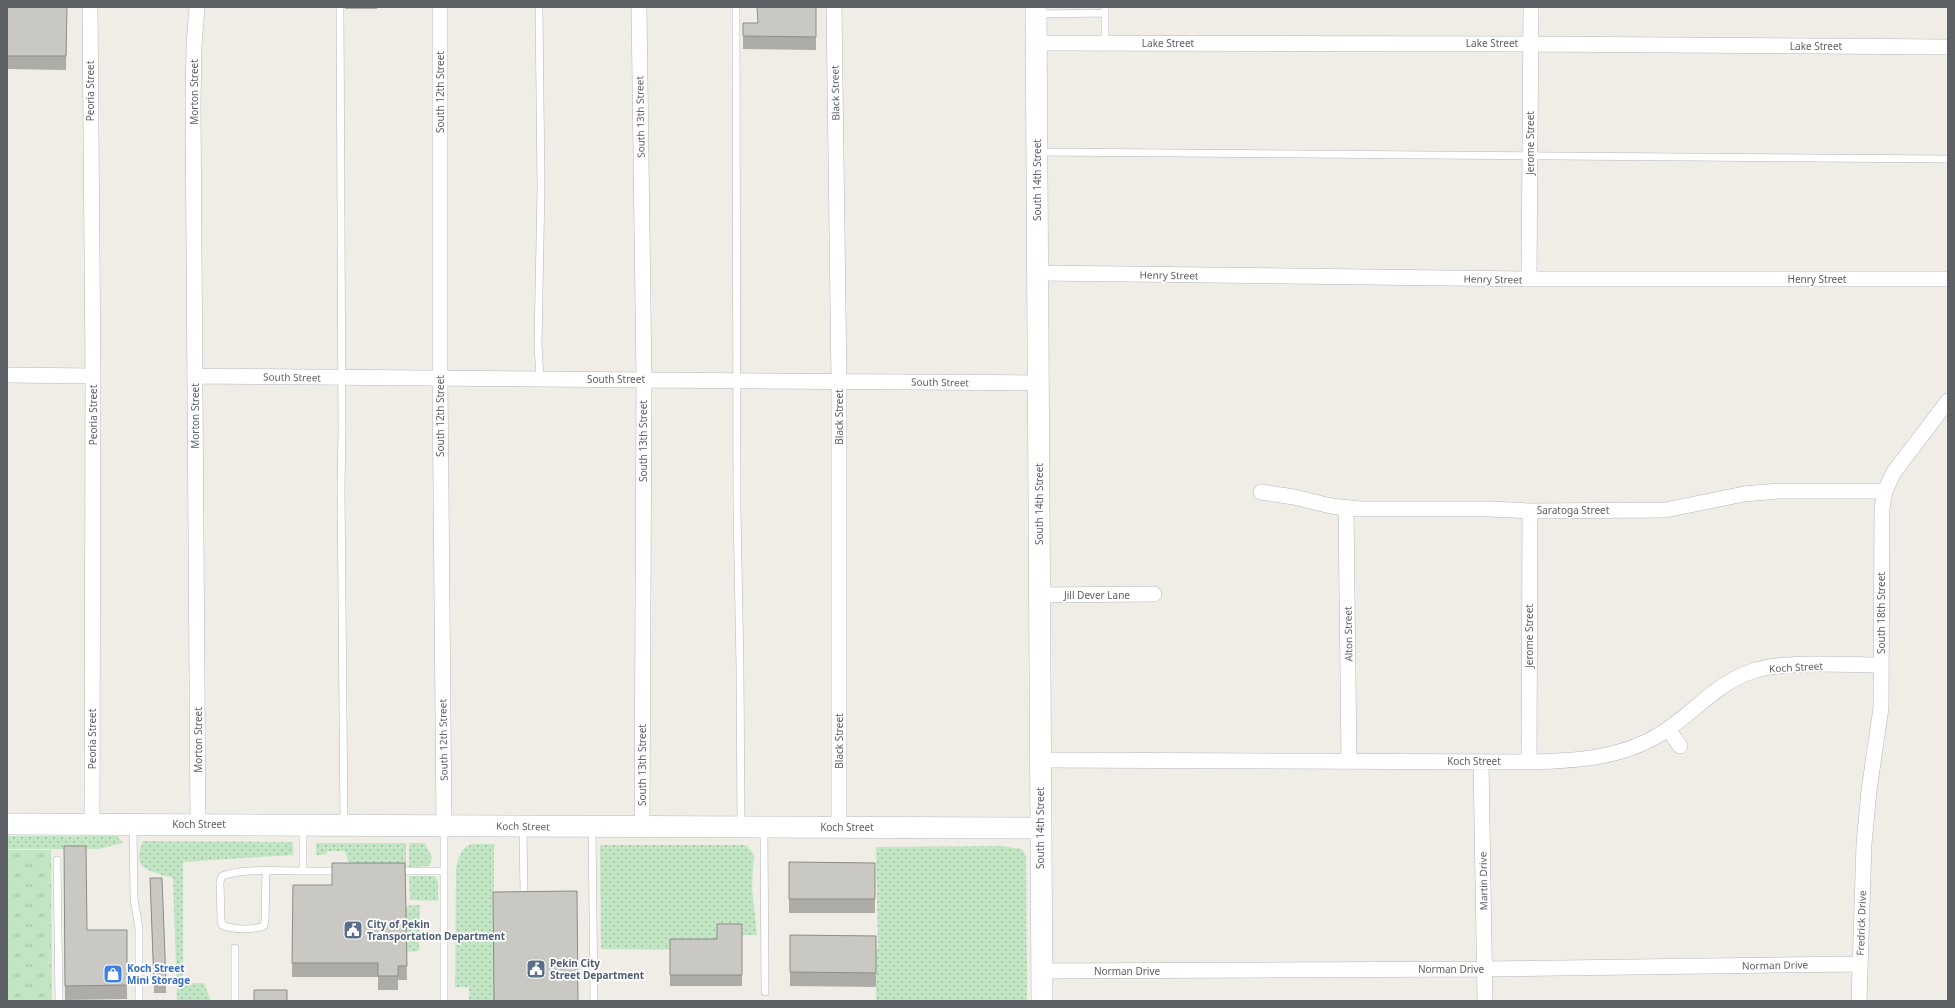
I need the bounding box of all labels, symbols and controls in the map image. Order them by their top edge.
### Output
street label: Lake Street [1142,36,1195,50]
street label: Lake Street [1466,36,1519,50]
street label: Lake Street [1790,39,1843,53]
street label: South 12th Street [433,51,447,133]
street label: Morton Street [187,59,201,125]
street label: Peoria Street [83,60,97,121]
street label: Black Street [828,65,842,121]
street label: South 13th Street [632,76,648,158]
street label: Jerome Street [1523,111,1537,176]
street label: South 14th Street [1030,139,1044,221]
street label: Henry Street [1139,267,1199,283]
street label: Henry Street [1463,271,1523,287]
street label: Henry Street [1788,272,1847,286]
street label: South Street [263,369,322,385]
street label: South Street [587,372,645,386]
street label: South Street [911,374,970,390]
street label: South 12th Street [433,375,447,457]
street label: Morton Street [188,383,202,449]
street label: Peoria Street [86,384,100,445]
street label: Black Street [832,389,846,445]
street label: South 13th Street [636,400,650,482]
street label: South 14th Street [1032,463,1046,545]
street label: Saratoga Street [1537,503,1610,517]
street label: South 18th Street [1874,572,1888,654]
street label: Jill Dever Lane [1063,588,1130,602]
street label: Jerome Street [1522,604,1536,669]
street label: Alton Street [1341,606,1355,662]
street label: Koch Street [1769,659,1824,675]
street label: South 12th Street [435,699,451,781]
street label: Morton Street [191,707,205,773]
street label: Peoria Street [85,708,99,769]
street label: Black Street [832,713,846,769]
street label: South 13th Street [635,724,649,806]
street label: Koch Street [1447,754,1501,768]
street label: South 14th Street [1033,787,1047,869]
street label: Koch Street [172,817,226,831]
street label: Koch Street [496,819,550,833]
street label: Koch Street [820,820,874,834]
street label: Martin Drive [1475,851,1491,910]
street label: Fredrick Drive [1853,890,1869,956]
place label: City of Pekin Transportation Department [367,917,506,943]
public building icon: City of Pekin Transportation Department [342,919,364,941]
place label: Pekin City Street Department [550,956,645,982]
street label: Norman Drive [1742,957,1809,973]
public building icon: Pekin City Street Department [525,958,547,980]
place label: Koch Street Mini Storage [127,961,190,987]
street label: Norman Drive [1418,962,1484,976]
shop icon: Koch Street Mini Storage [102,963,124,985]
street label: Norman Drive [1094,964,1160,978]

